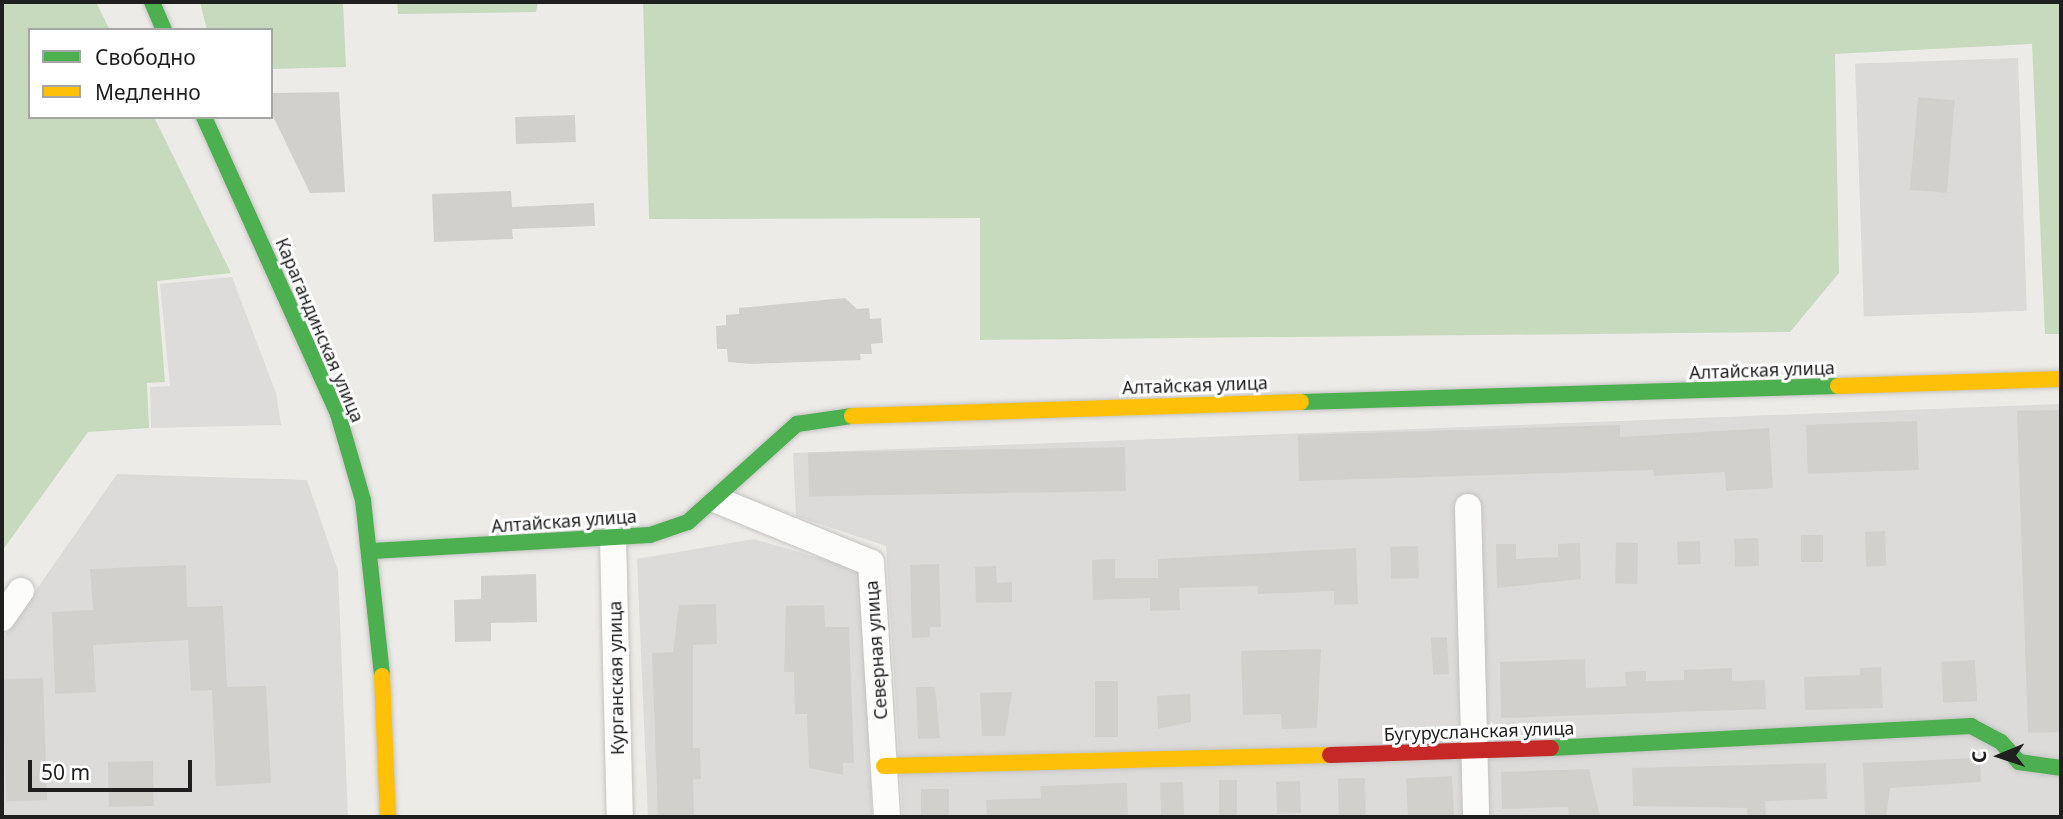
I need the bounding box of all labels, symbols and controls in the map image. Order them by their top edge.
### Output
legend [28,28,273,119]
text: Свободно [95,43,196,71]
text: Медленно [95,78,201,106]
street label: Карагандинская улица [271,235,369,425]
street label: Алтайская улица [1689,357,1835,383]
street label: Алтайская улица [1122,372,1268,398]
street label: Алтайская улица [491,505,637,537]
street label: Северная улица [860,580,892,720]
street label: Курганская улица [604,601,628,755]
street label: Бугурусланская улица [1383,717,1575,745]
north arrow [1965,721,2035,791]
scale bar [32,746,196,790]
text: С [1966,750,1992,763]
text: 50 m [41,758,90,786]

